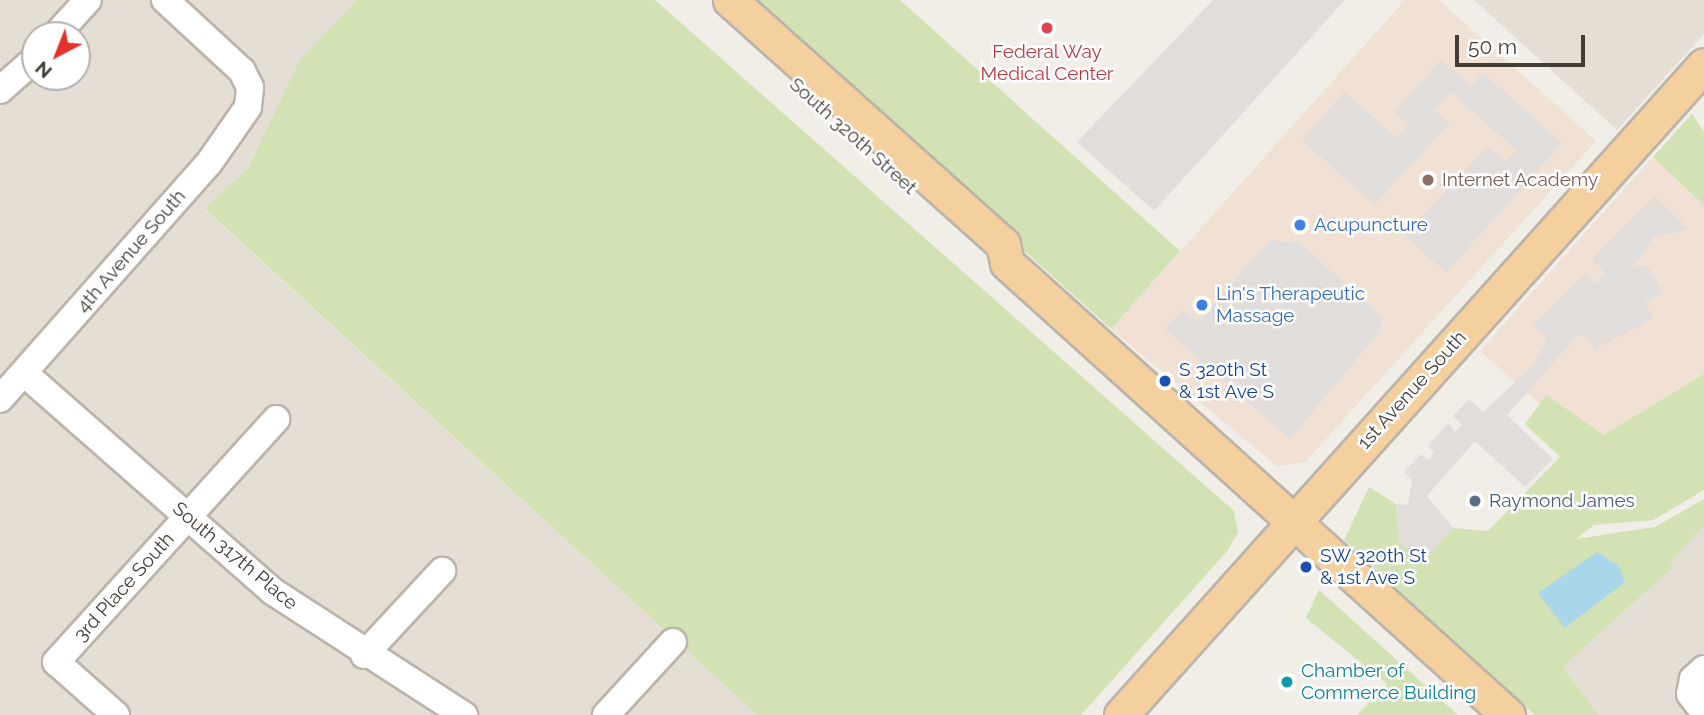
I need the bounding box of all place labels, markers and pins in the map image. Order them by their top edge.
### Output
marker: Federal Way Medical Center [1037,18,1057,38]
place label: Federal Way Medical Center [980,41,1114,85]
place label: Internet Academy [1442,169,1599,191]
marker: Internet Academy [1420,172,1436,188]
place label: Acupuncture [1314,214,1428,236]
marker: Acupuncture [1292,217,1308,233]
place label: Lin's Therapeutic Massage [1216,283,1366,327]
marker: Lin's Therapeutic Massage [1194,297,1210,313]
place label: S 320th St & 1st Ave S [1179,359,1275,403]
marker: S 320th St & 1st Ave S [1157,373,1173,389]
place label: Raymond James [1489,490,1635,512]
marker: Raymond James [1467,493,1483,509]
place label: SW 320th St & 1st Ave S [1320,545,1428,589]
marker: SW 320th St & 1st Ave S [1298,559,1314,575]
place label: Chamber of Commerce Building [1301,660,1476,704]
marker: Chamber of Commerce Building [1279,674,1295,690]

